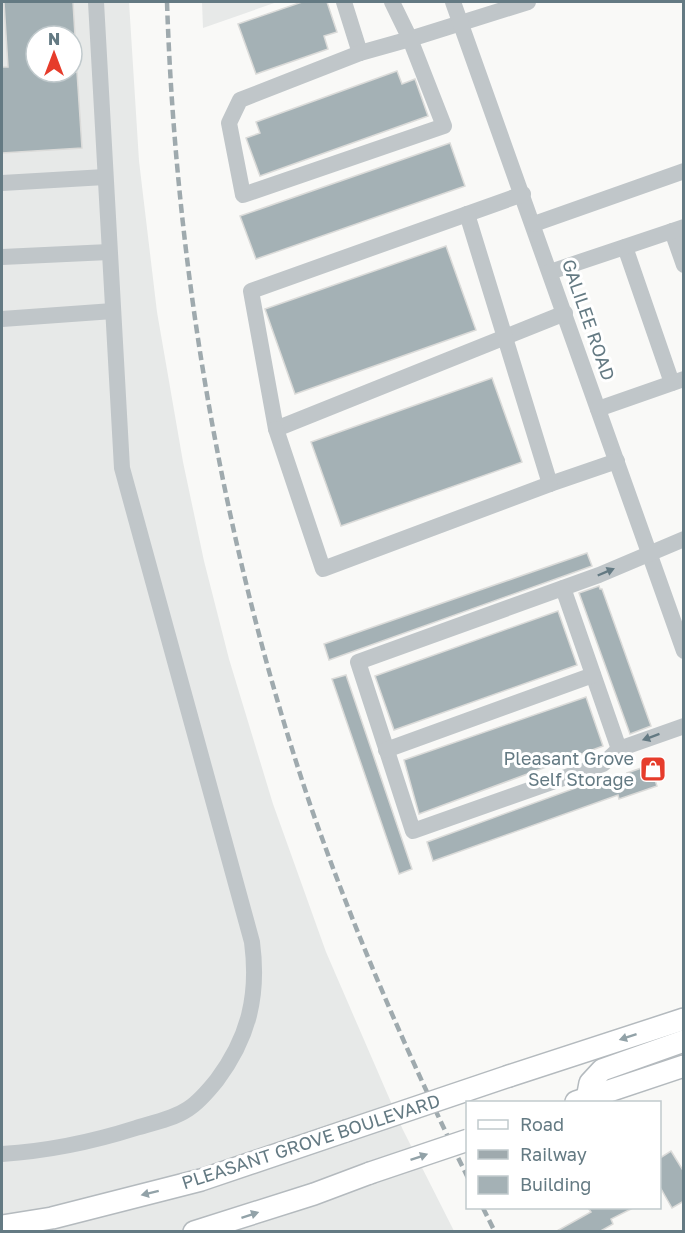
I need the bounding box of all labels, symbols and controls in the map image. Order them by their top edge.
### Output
north arrow [24,24,84,84]
text: N [48,29,60,49]
street label: GALILEE ROAD [558,256,620,383]
one-way arrow [597,567,615,576]
one-way arrow [642,733,660,743]
place label: Pleasant Grove Self Storage [504,747,634,790]
shop icon: Pleasant Grove Self Storage [638,754,668,784]
one-way arrow [619,1033,637,1042]
street label: PLEASANT GROVE BOULEVARD [179,1089,443,1193]
legend [466,1101,661,1209]
text: Road [520,1113,564,1135]
text: Railway [520,1143,587,1165]
one-way arrow [410,1151,428,1161]
text: Building [520,1173,591,1195]
one-way arrow [141,1188,159,1198]
one-way arrow [241,1210,259,1219]

